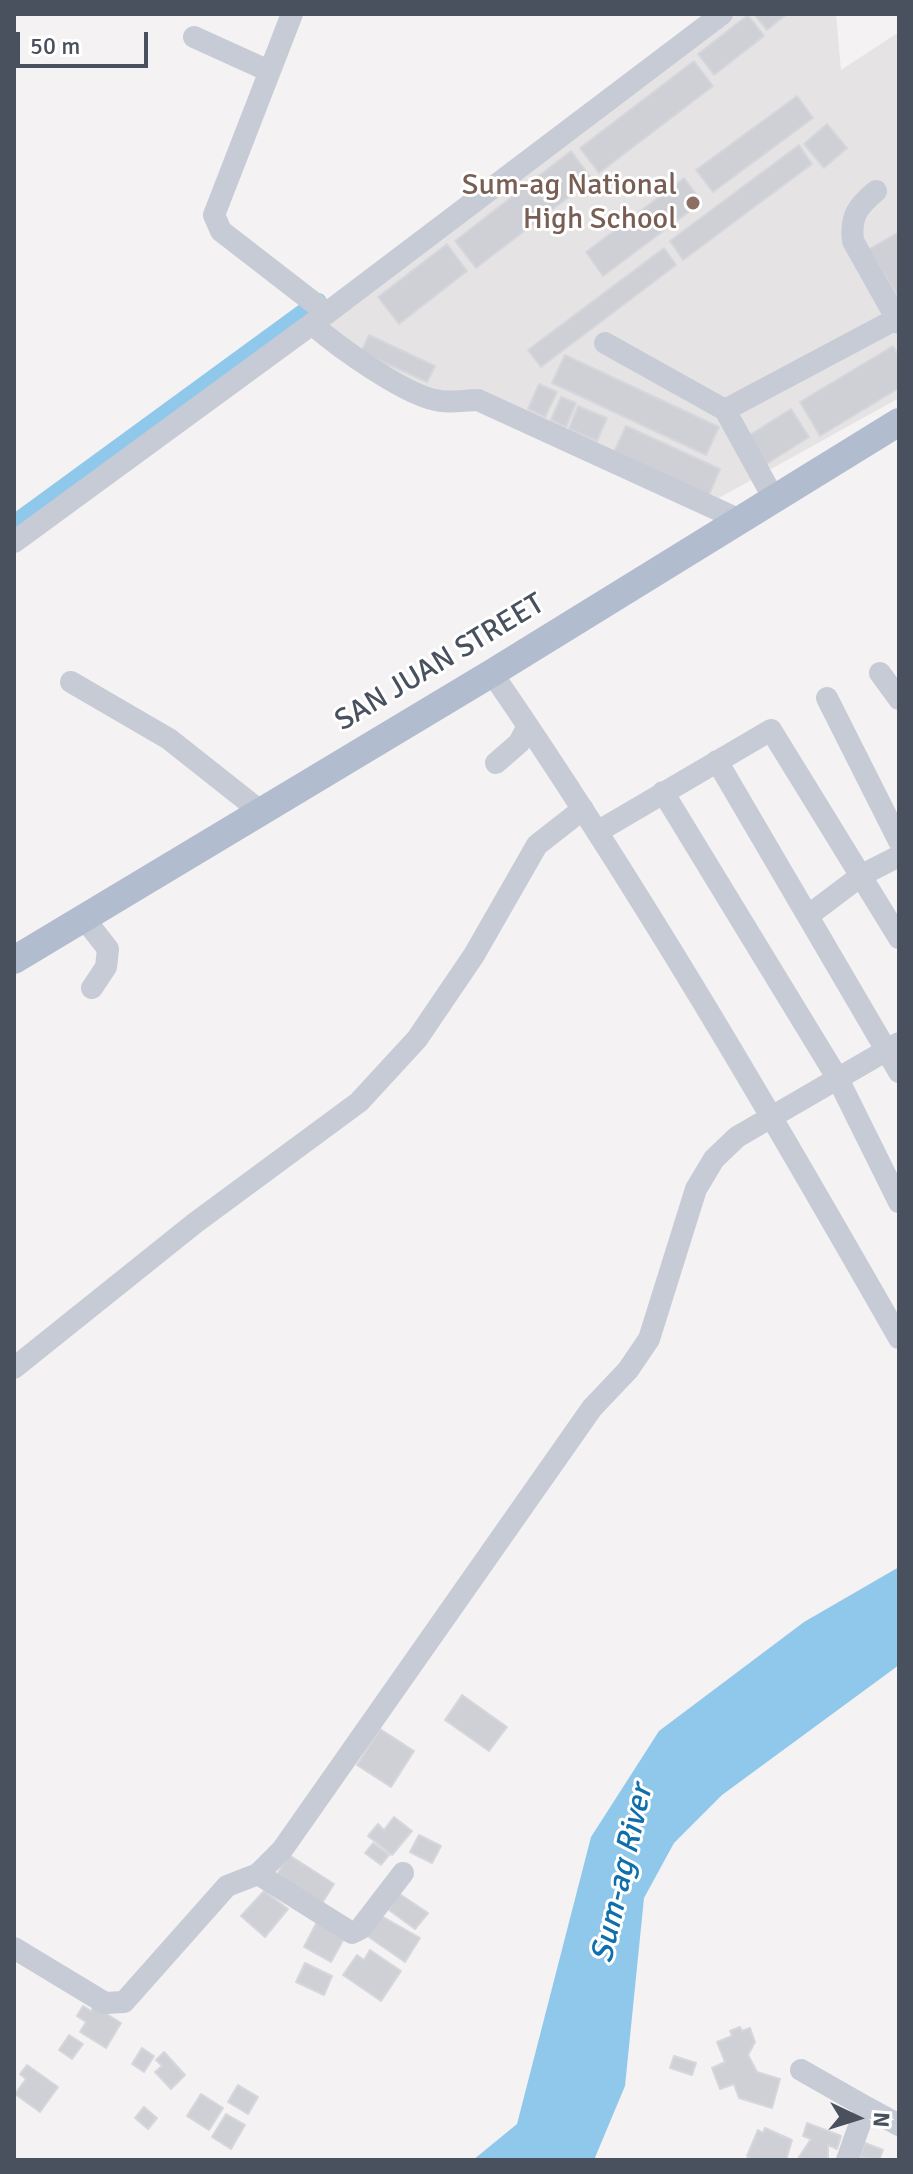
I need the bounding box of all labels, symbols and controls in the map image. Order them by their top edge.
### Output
scale bar [20,16,152,66]
text: 50 m [30,31,80,61]
place label: Sum-ag National High School [462,168,677,238]
marker: Sum-ag National High School [684,194,702,212]
street label: SAN JUAN STREET [329,586,551,740]
water label: Sum-ag River [584,1781,662,1967]
north arrow [817,2078,897,2158]
text: N [867,2111,895,2128]

